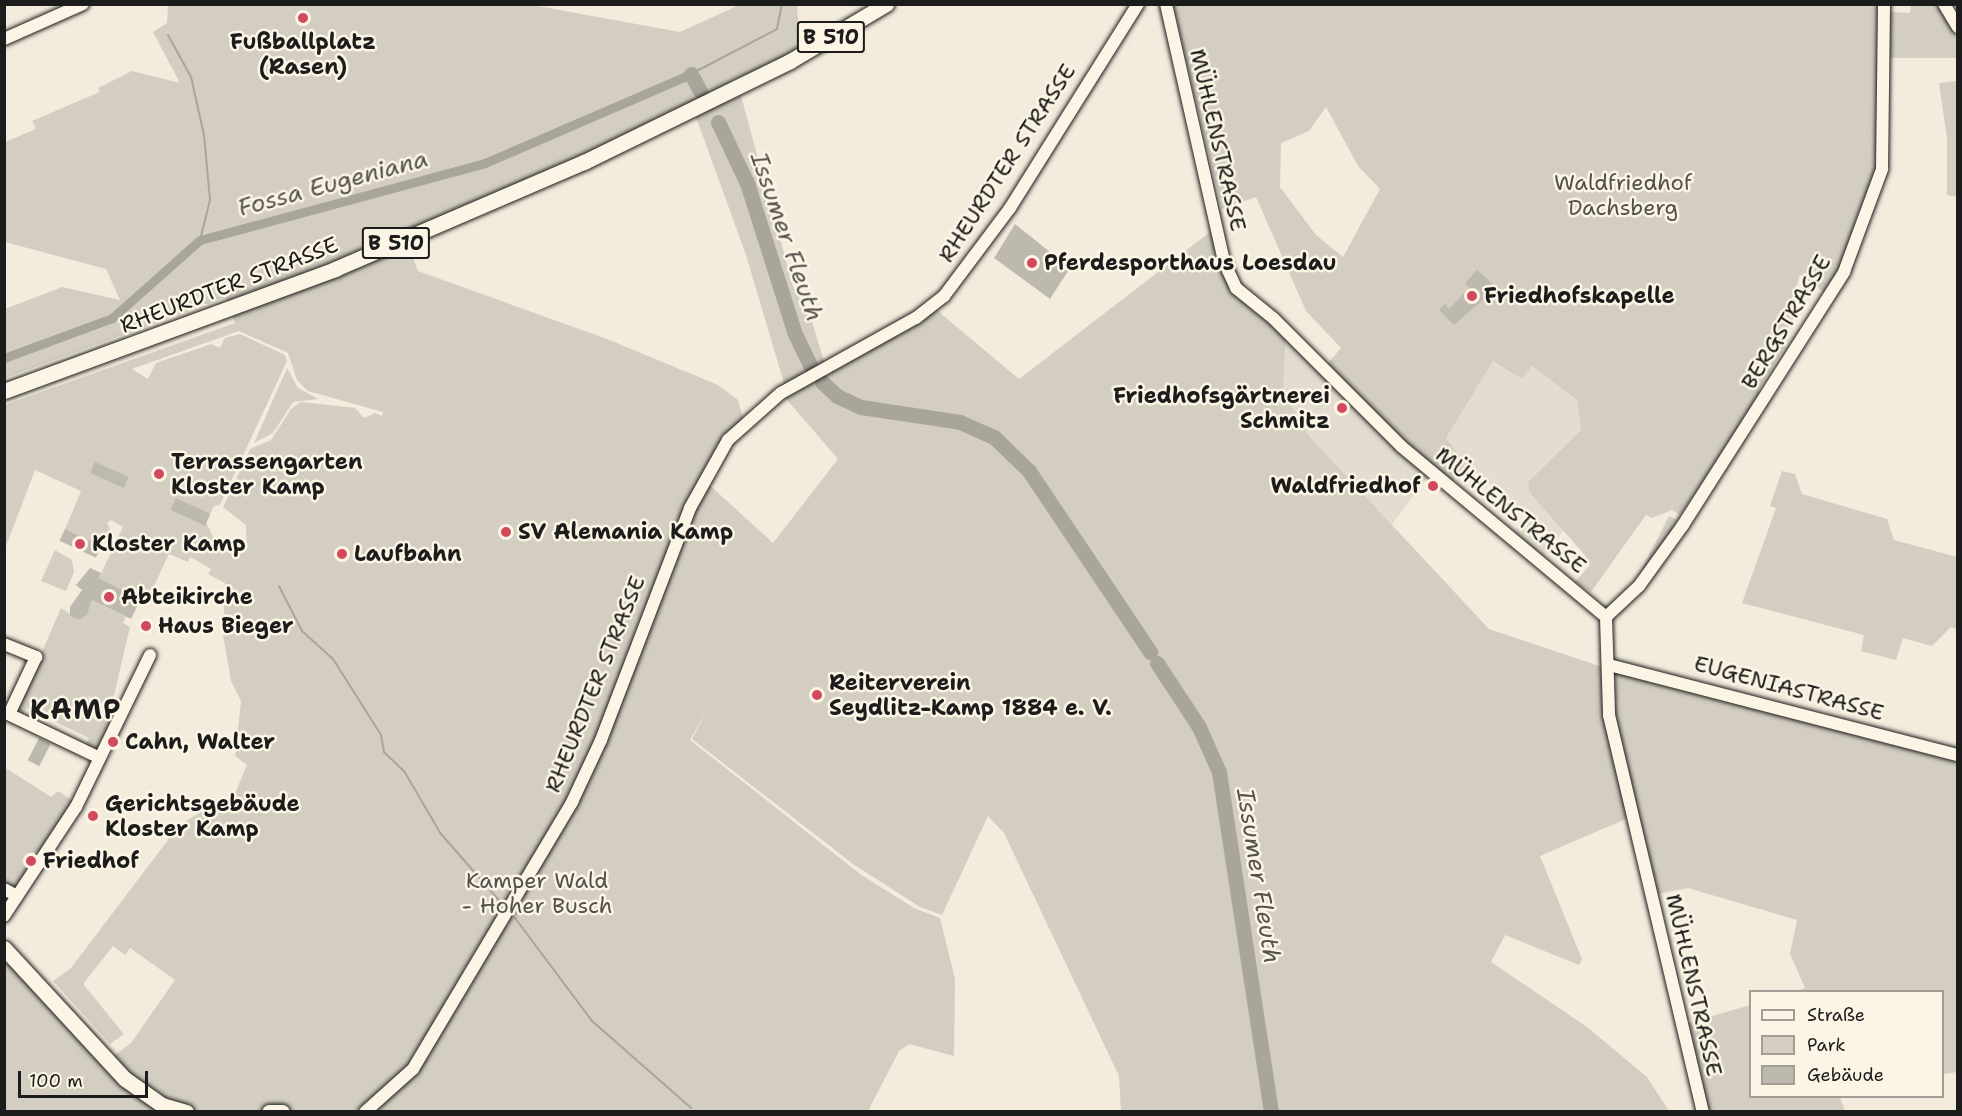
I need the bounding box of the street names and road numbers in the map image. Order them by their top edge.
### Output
road number: B 510 [796,19,866,55]
street label: MÜHLENSTRASSE [1184,46,1252,234]
street label: RHEURDTER STRASSE [933,59,1081,267]
road number: B 510 [362,225,430,261]
street label: RHEURDTER STRASSE [116,231,342,339]
street label: BERGSTRASSE [1736,250,1836,394]
street label: MÜHLENSTRASSE [1430,441,1592,579]
street label: RHEURDTER STRASSE [539,572,651,796]
street label: EUGENIASTRASSE [1691,650,1887,726]
street label: MÜHLENSTRASSE [1660,891,1728,1079]

